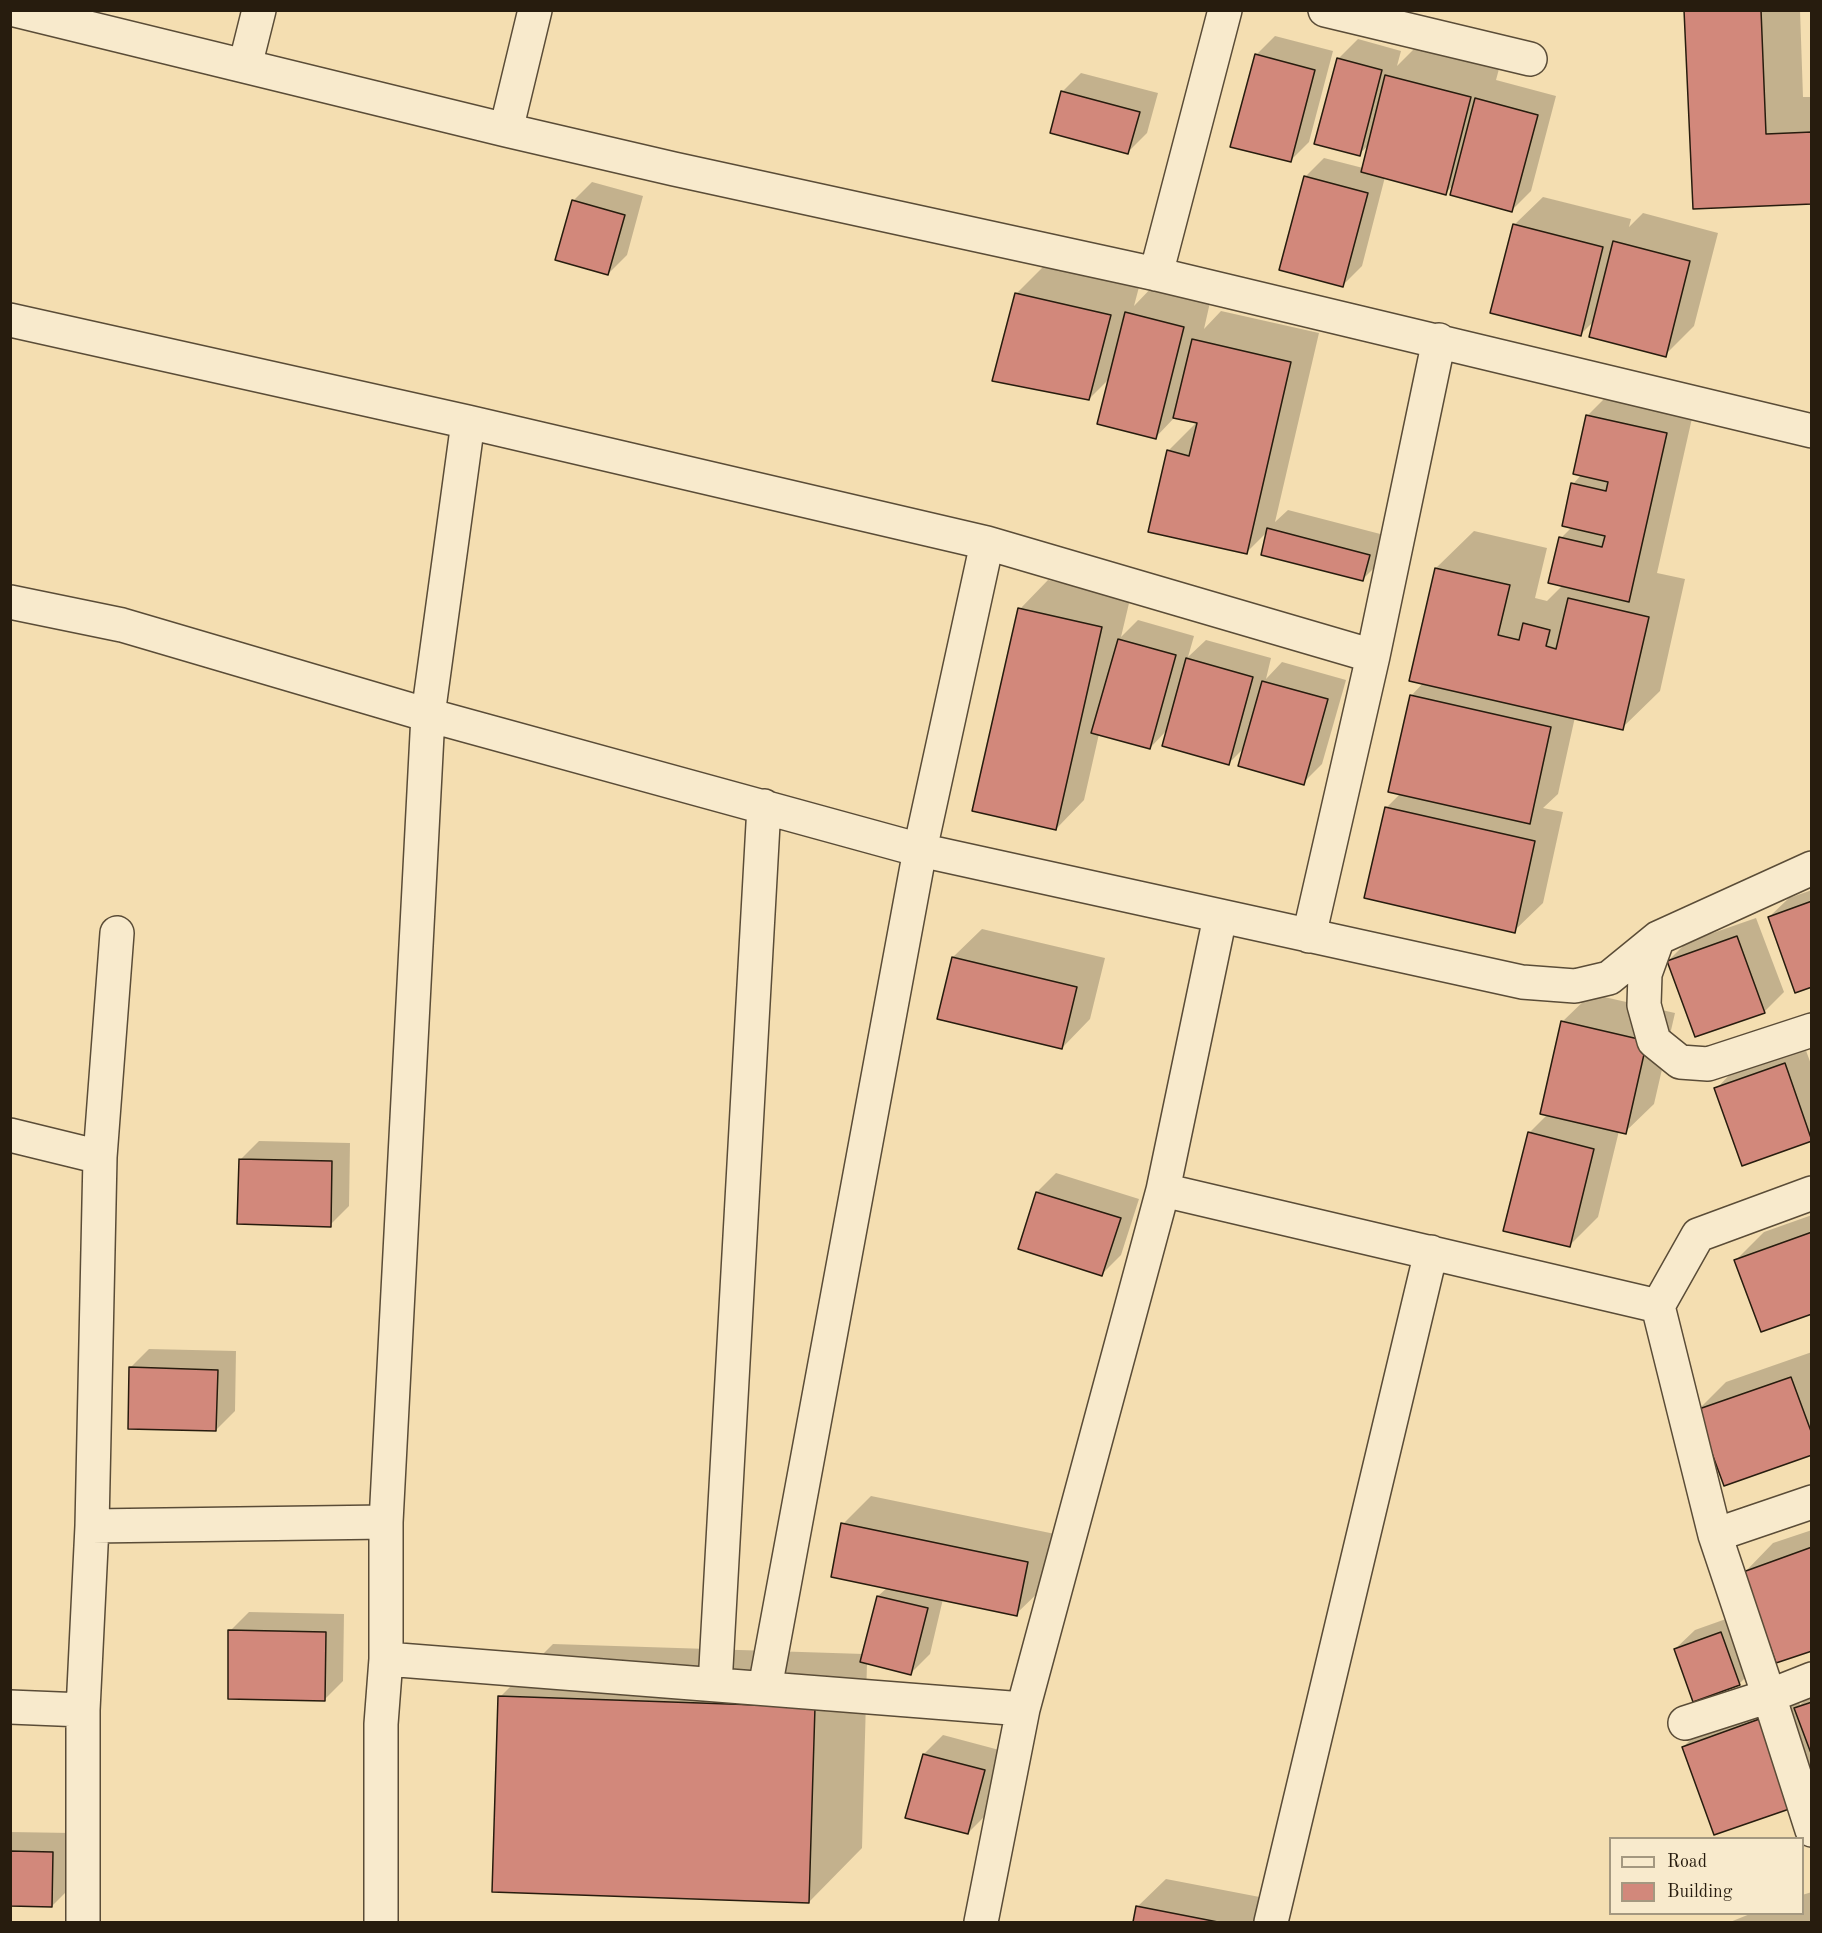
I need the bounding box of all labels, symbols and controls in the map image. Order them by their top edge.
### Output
legend [1609,1837,1804,1915]
text: Road [1667,1853,1707,1871]
text: Building [1667,1883,1732,1901]

